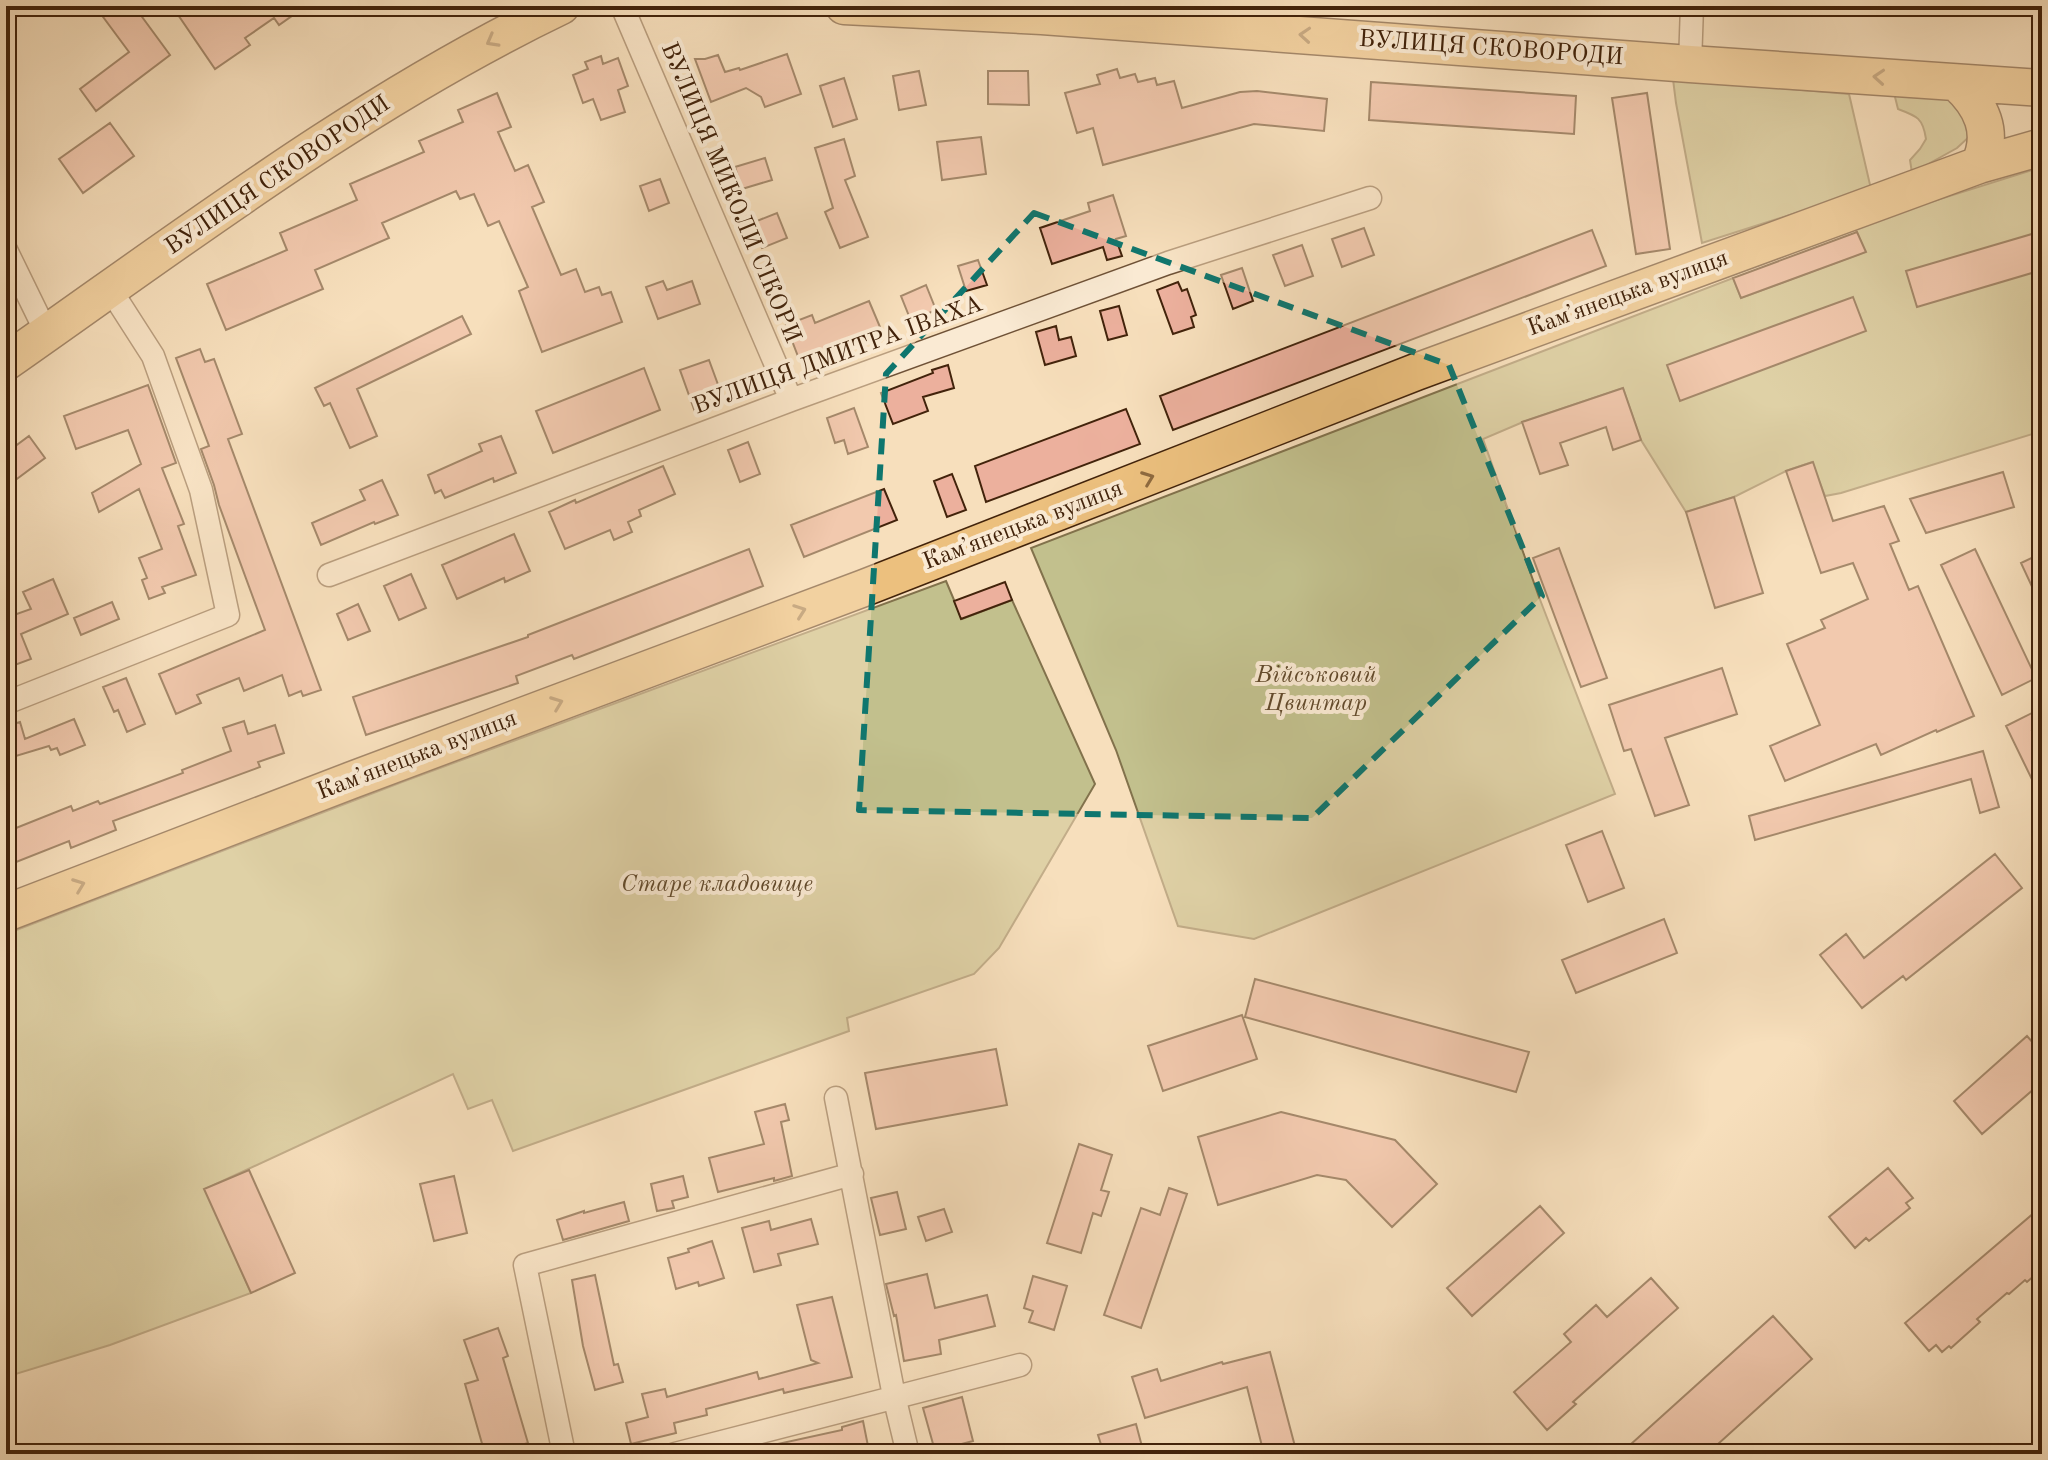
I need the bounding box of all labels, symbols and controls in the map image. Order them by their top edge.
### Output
one-way arrow [1299,27,1312,44]
street label: ВУЛИЦЯ СКОВОРОДИ [1358,28,1624,70]
one-way arrow [486,31,500,47]
street label: ВУЛИЦЯ МИКОЛИ СІКОРИ [656,39,804,347]
one-way arrow [1872,69,1885,86]
street label: ВУЛИЦЯ СКОВОРОДИ [161,92,395,260]
street label: Камʼянецька вулиця [1524,246,1732,342]
street label: ВУЛИЦЯ ДМИТРА ІВАХА [690,292,986,420]
one-way arrow [1140,471,1154,488]
street label: Камʼянецька вулиця [920,477,1126,575]
one-way arrow [793,604,807,621]
park label: Військовий Цвинтар [1254,664,1377,716]
one-way arrow [549,696,563,713]
street label: Камʼянецька вулиця [314,707,520,805]
park label: Старе кладовище [621,873,813,897]
one-way arrow [71,878,85,895]

